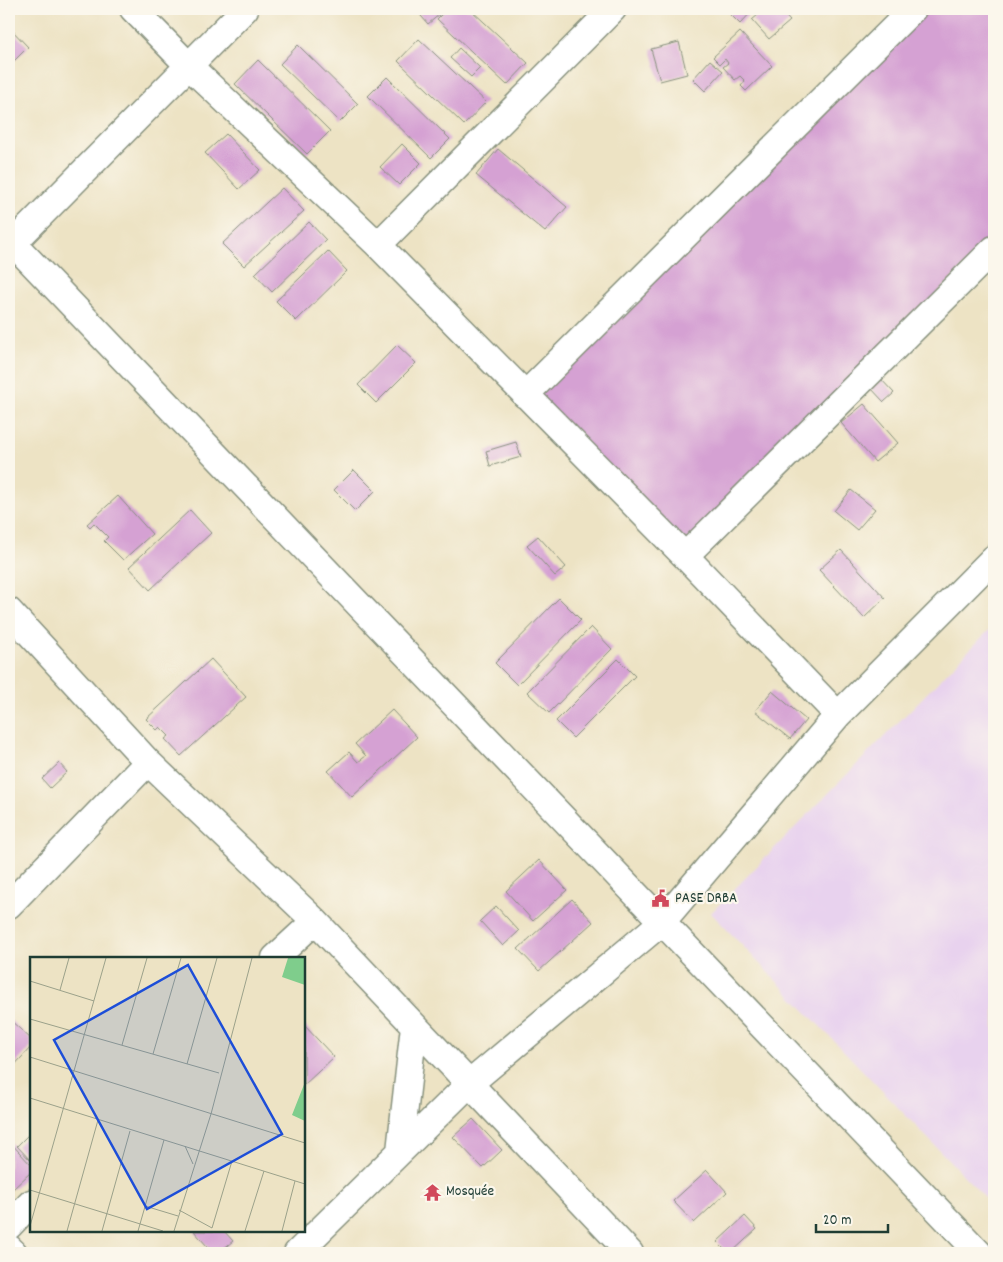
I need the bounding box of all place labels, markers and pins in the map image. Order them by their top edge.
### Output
place label: PASE DRBA [675,888,737,910]
public building icon: PASE DRBA [651,889,671,909]
place label: Mosquée [446,1181,494,1203]
temple icon: Mosquée [422,1182,442,1202]

